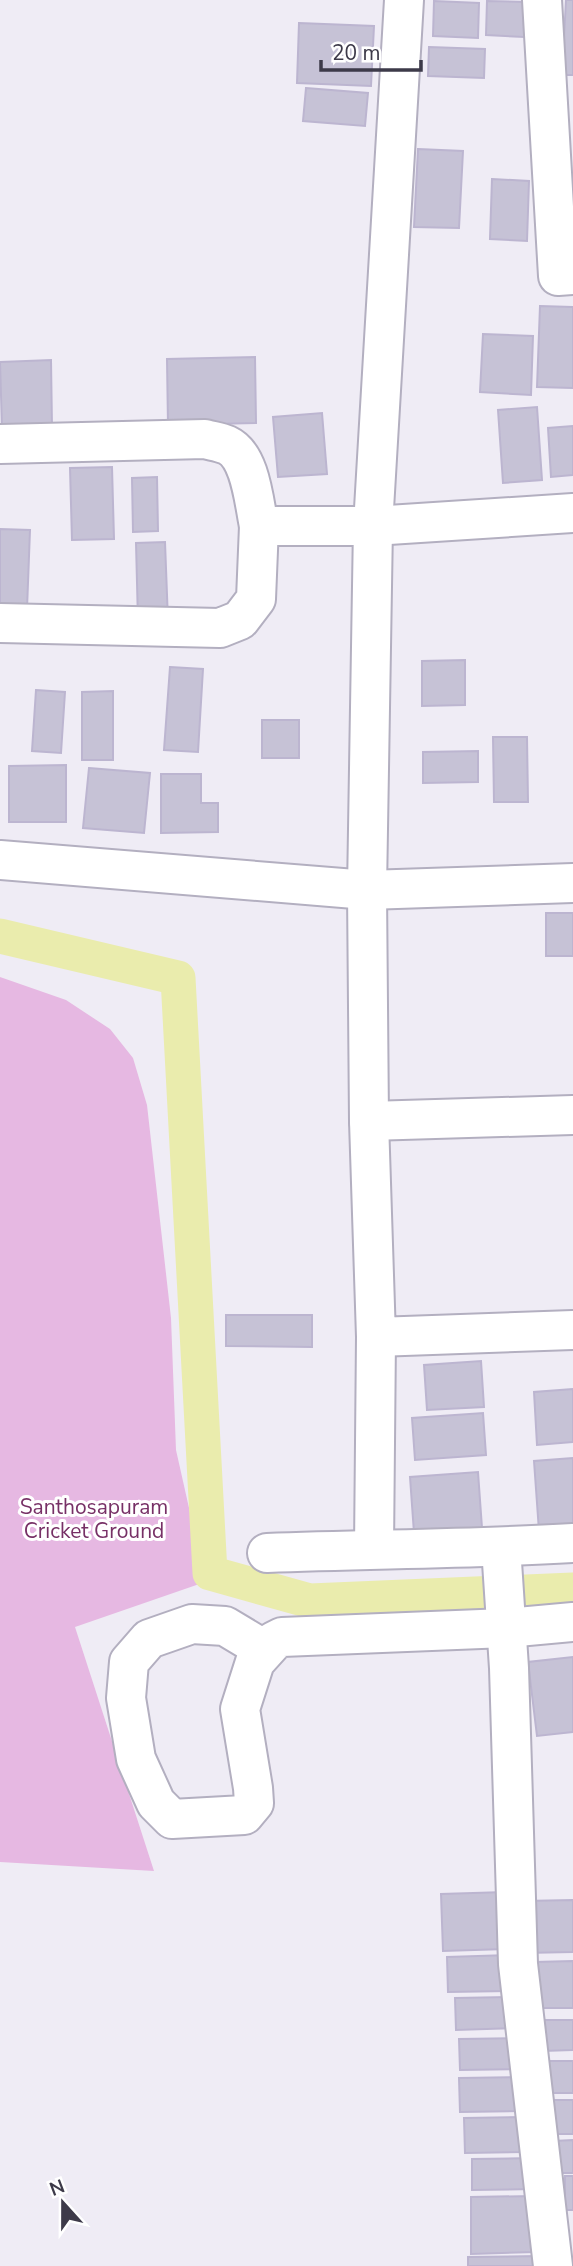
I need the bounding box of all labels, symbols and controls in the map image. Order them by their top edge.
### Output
scale bar [321,28,421,72]
text: 20 m [332,39,381,67]
park label: Santhosapuram Cricket Ground [20,1493,168,1545]
north arrow [28,2168,98,2238]
text: N [46,2173,69,2203]

